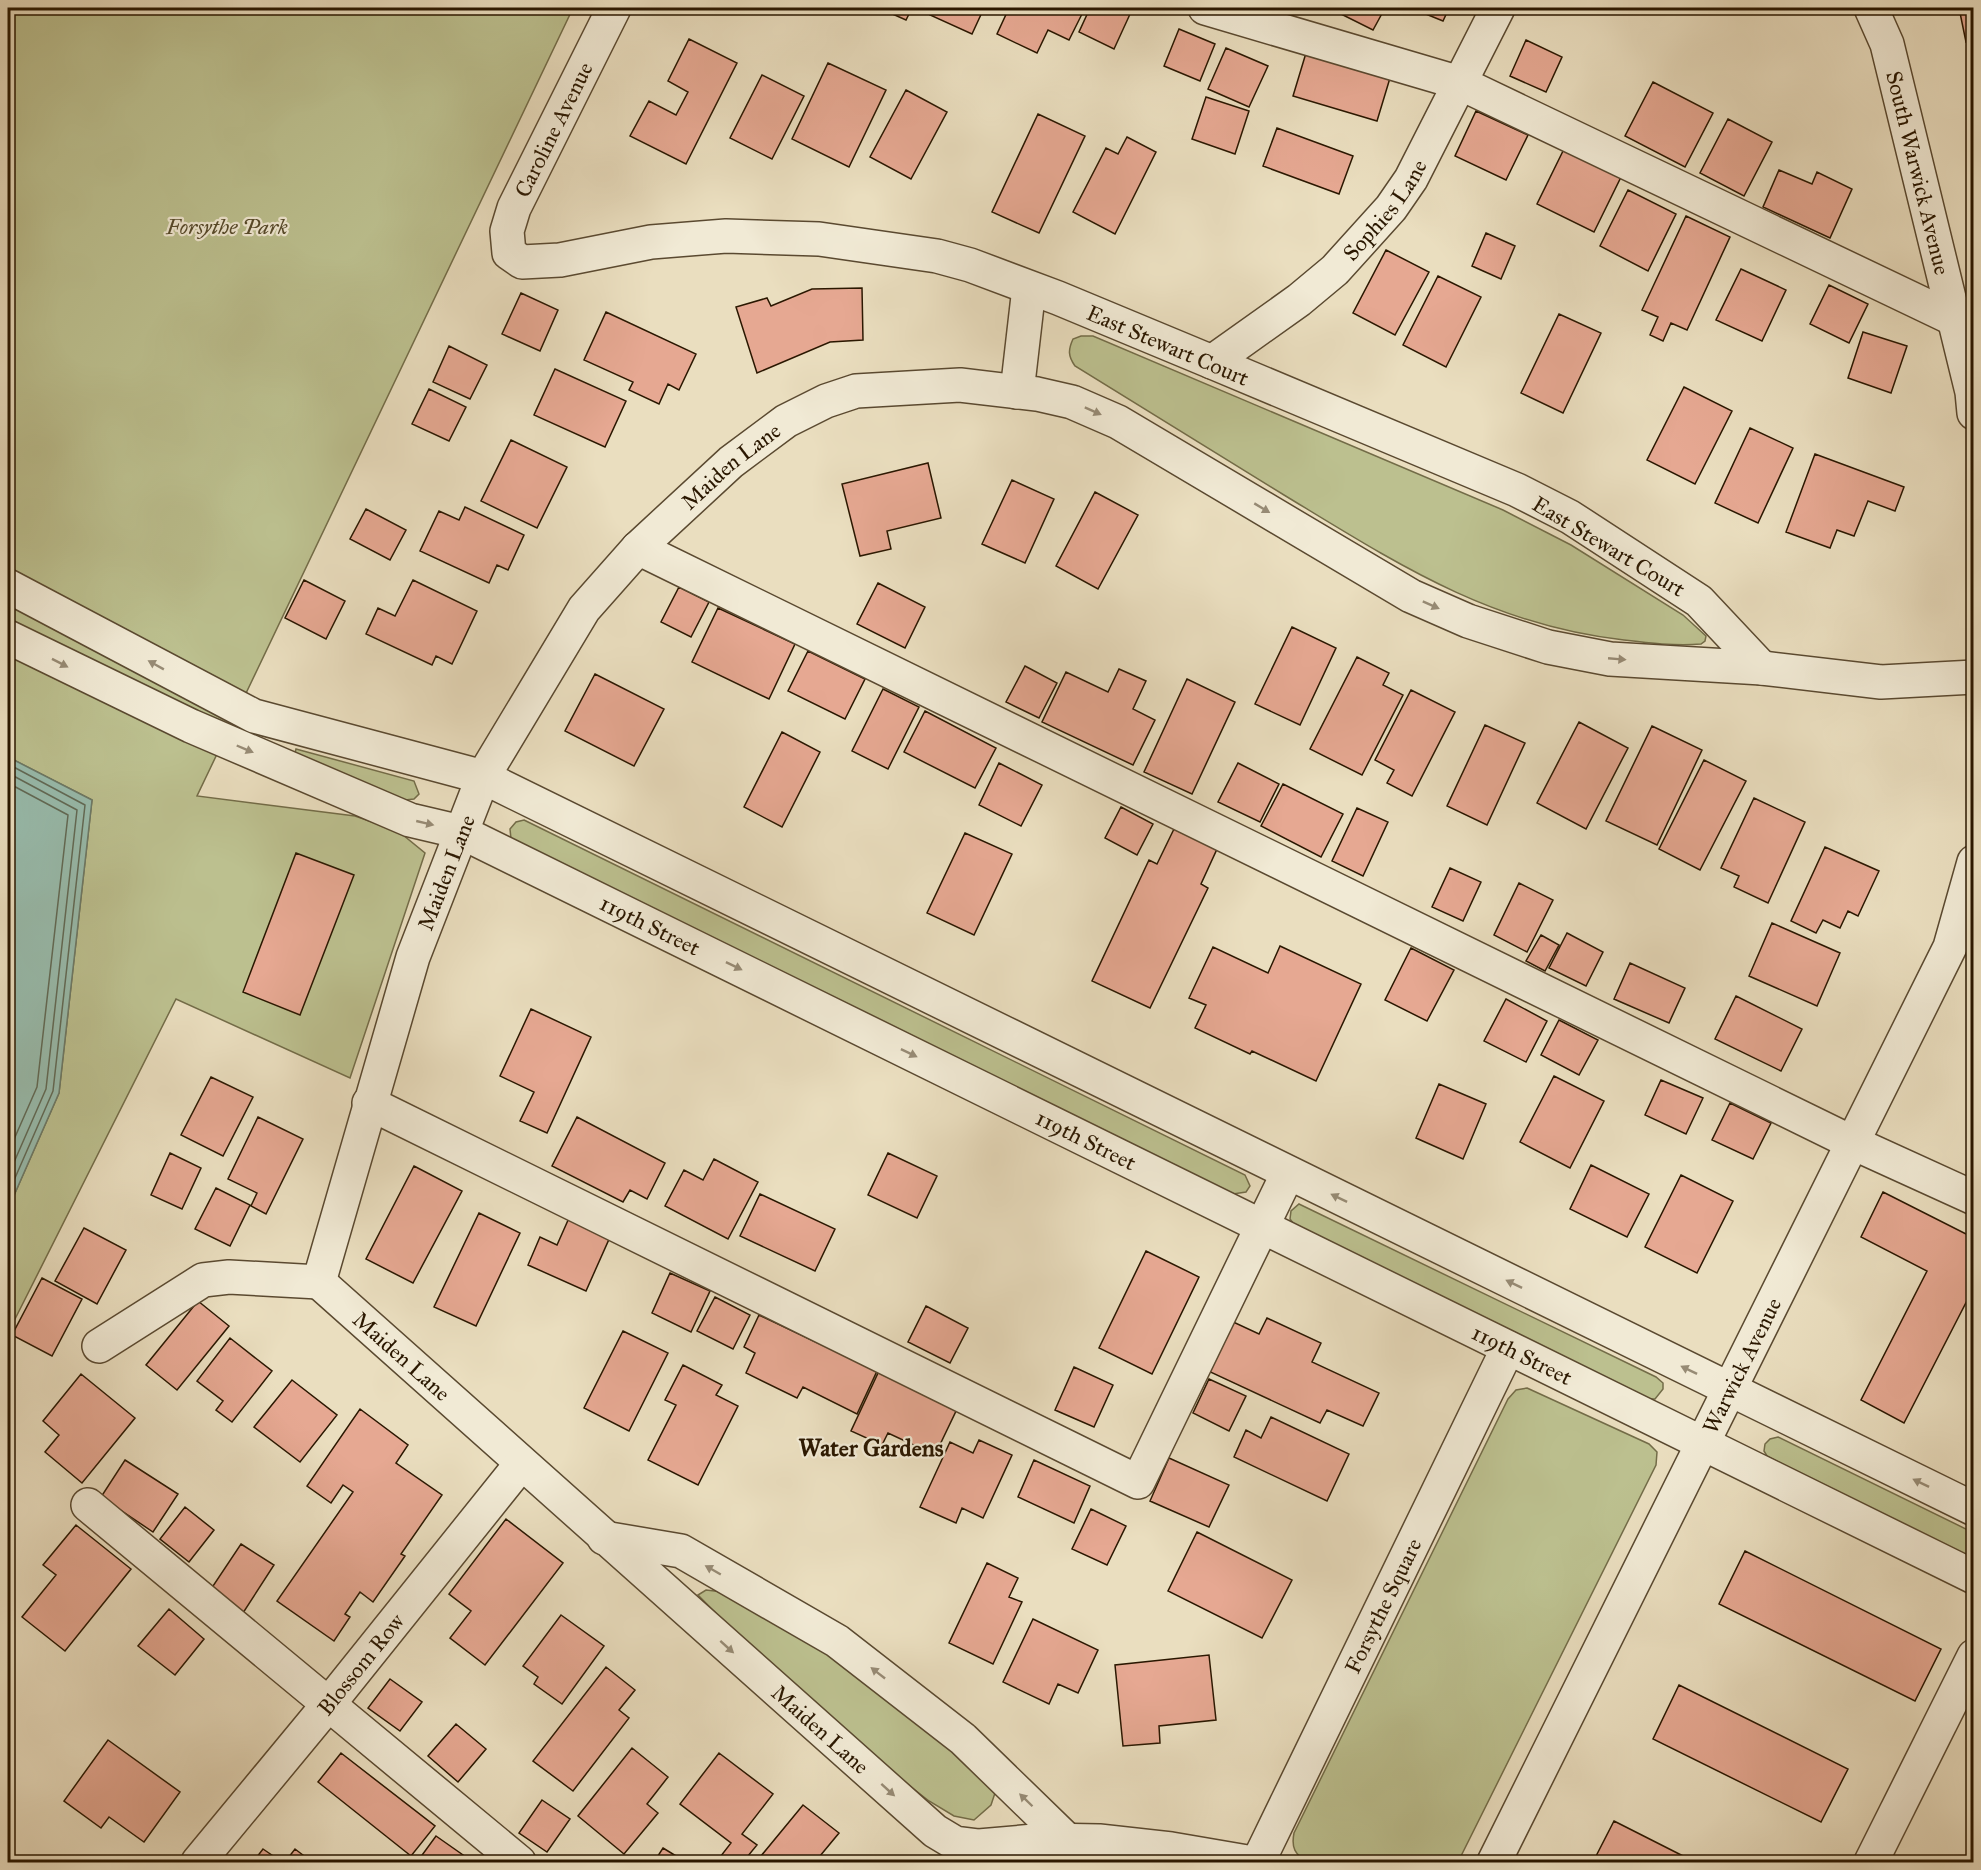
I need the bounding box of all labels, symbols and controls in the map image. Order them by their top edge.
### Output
street label: Caroline Avenue [509,58,599,202]
street label: South Warwick Avenue [1880,68,1956,278]
street label: Sophies Lane [1337,155,1433,266]
park label: Forsythe Park [165,213,288,240]
street label: East Stewart Court [1083,299,1253,392]
one-way arrow [1084,406,1102,416]
street label: Maiden Lane [676,417,786,515]
street label: East Stewart Court [1527,490,1690,603]
one-way arrow [1254,502,1270,513]
one-way arrow [1422,601,1440,610]
one-way arrow [1608,654,1627,664]
one-way arrow [51,658,68,668]
one-way arrow [148,659,164,670]
one-way arrow [236,744,254,754]
street label: Maiden Lane [412,811,481,934]
one-way arrow [415,819,434,829]
street label: 119th Street [595,889,705,962]
one-way arrow [726,962,743,971]
one-way arrow [901,1048,918,1057]
street label: 119th Street [1031,1104,1141,1176]
one-way arrow [1331,1193,1348,1202]
one-way arrow [1506,1279,1523,1288]
street label: Warwick Avenue [1697,1293,1787,1438]
street label: Maiden Lane [347,1306,456,1407]
street label: 119th Street [1467,1319,1577,1391]
one-way arrow [1681,1365,1698,1374]
district label: Water Gardens [799,1433,944,1463]
one-way arrow [1912,1479,1930,1489]
street label: Forsythe Square [1339,1534,1427,1678]
one-way arrow [705,1564,721,1575]
street label: Blossom Row [312,1608,410,1721]
one-way arrow [719,1640,734,1654]
one-way arrow [870,1667,886,1679]
street label: Maiden Lane [766,1679,875,1780]
one-way arrow [880,1783,895,1796]
one-way arrow [1018,1793,1033,1807]

